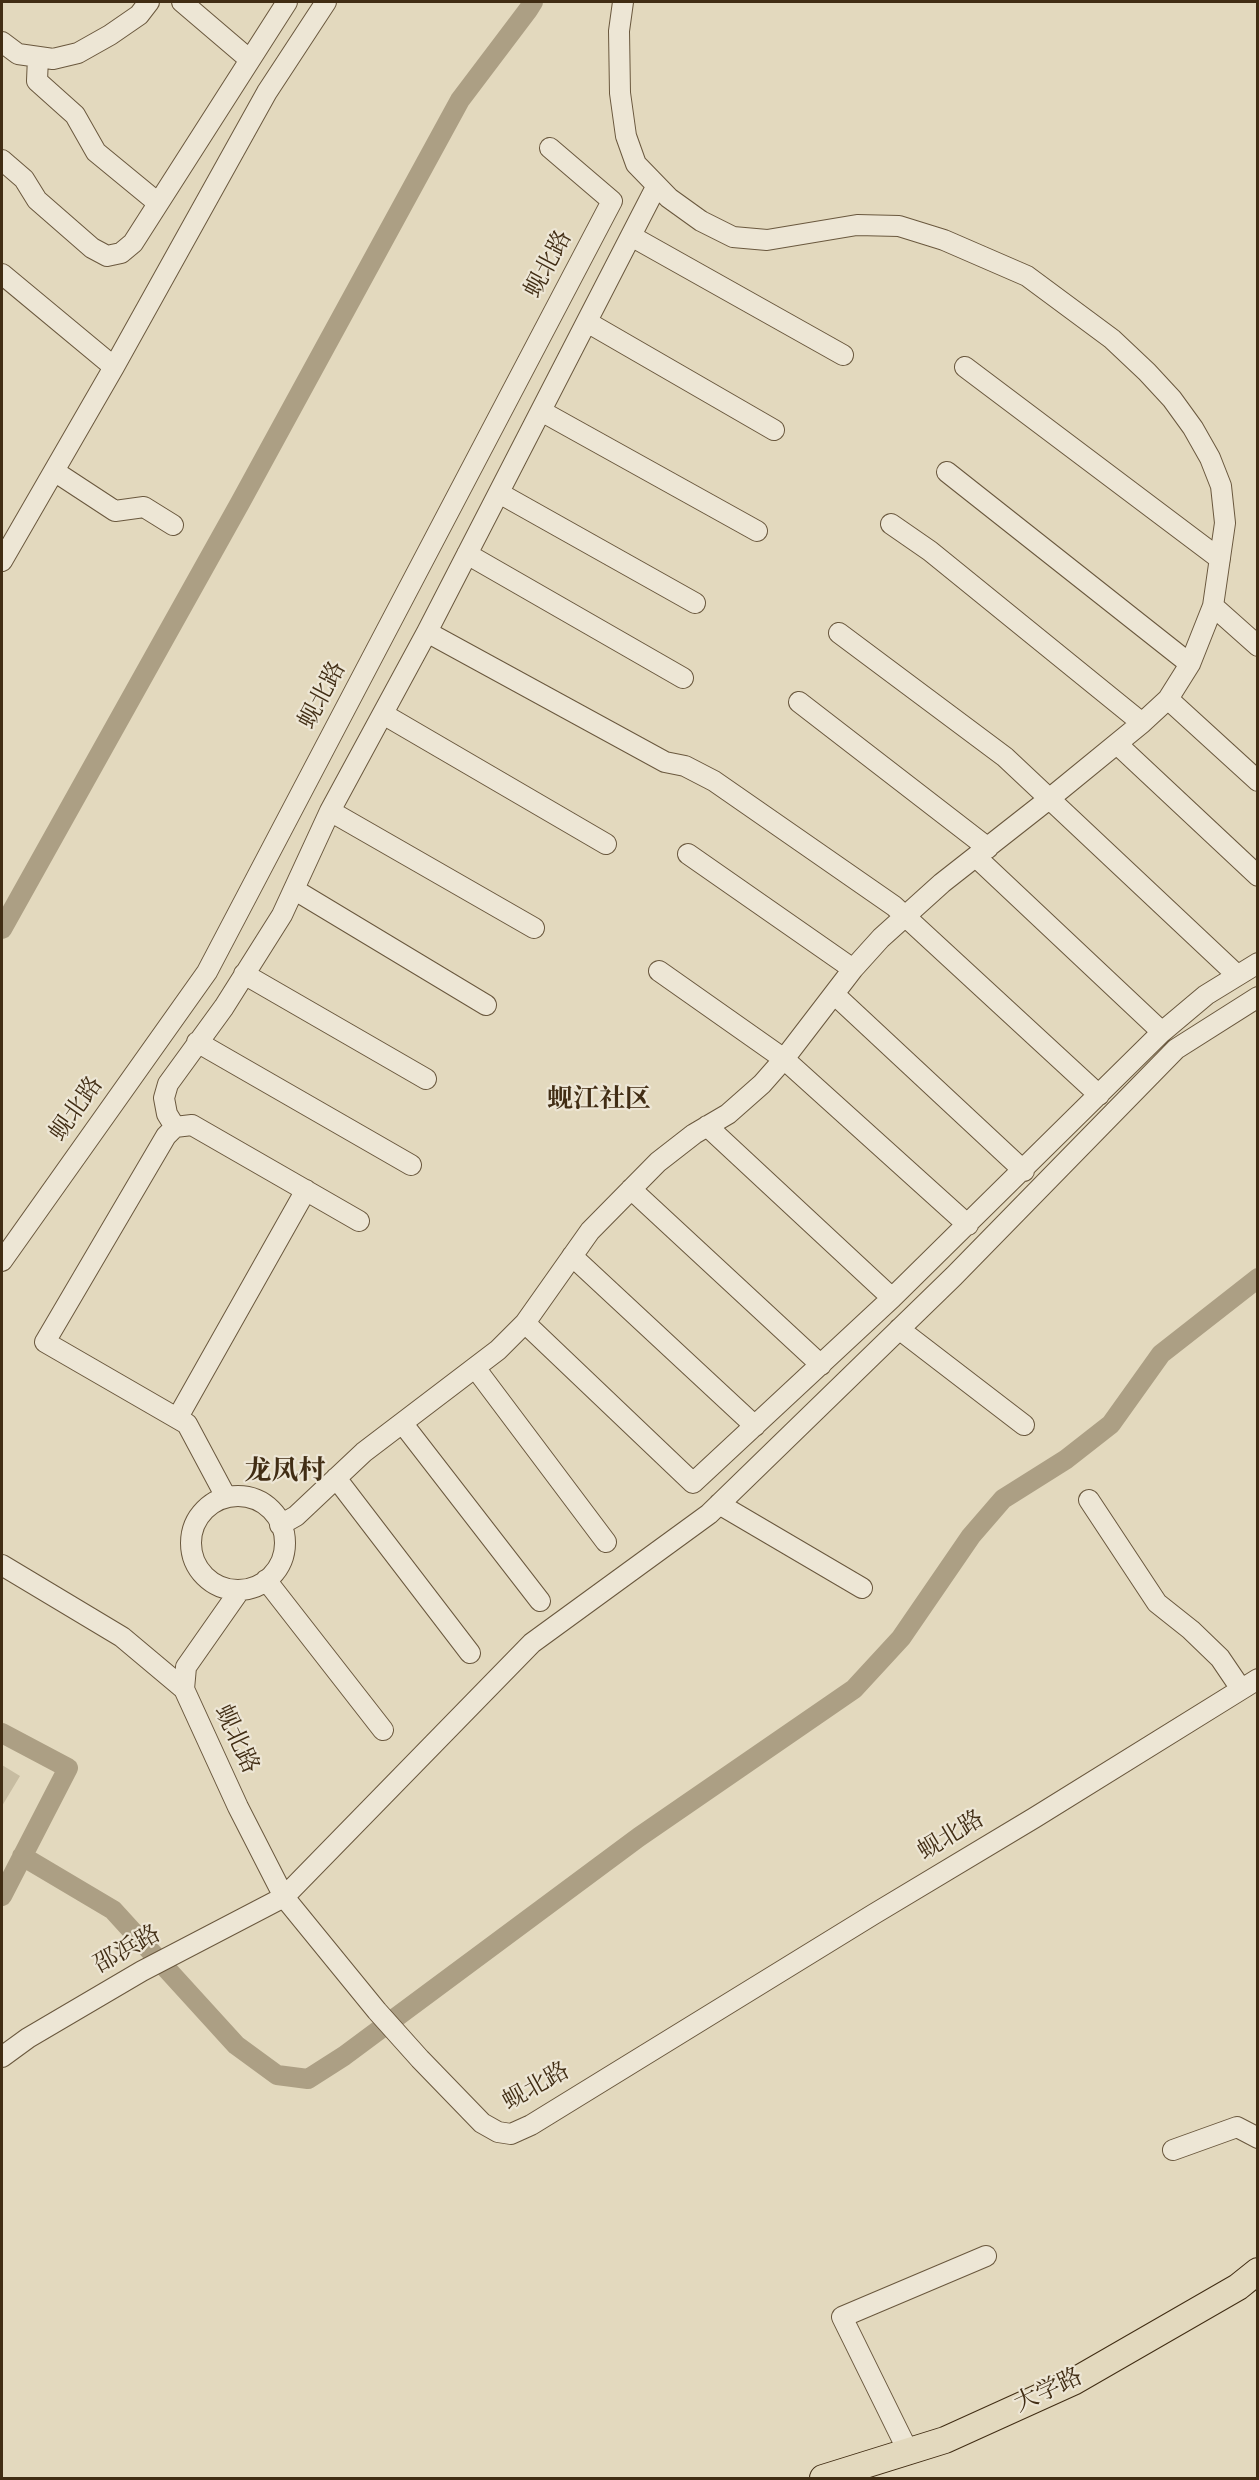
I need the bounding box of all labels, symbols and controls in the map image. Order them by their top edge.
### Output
street label: 蚬北路 [520,226,580,304]
street label: 蚬北路 [294,657,354,735]
street label: 蚬北路 [46,1072,110,1148]
district label: 蚬江社区 [547,1086,651,1118]
district label: 龙凤村 [245,1457,325,1489]
street label: 蚬北路 [207,1701,263,1779]
street label: 蚬北路 [914,1806,990,1868]
street label: 邵浜路 [90,1921,166,1981]
street label: 蚬北路 [499,2058,575,2118]
street label: 大学路 [1010,2364,1088,2420]

